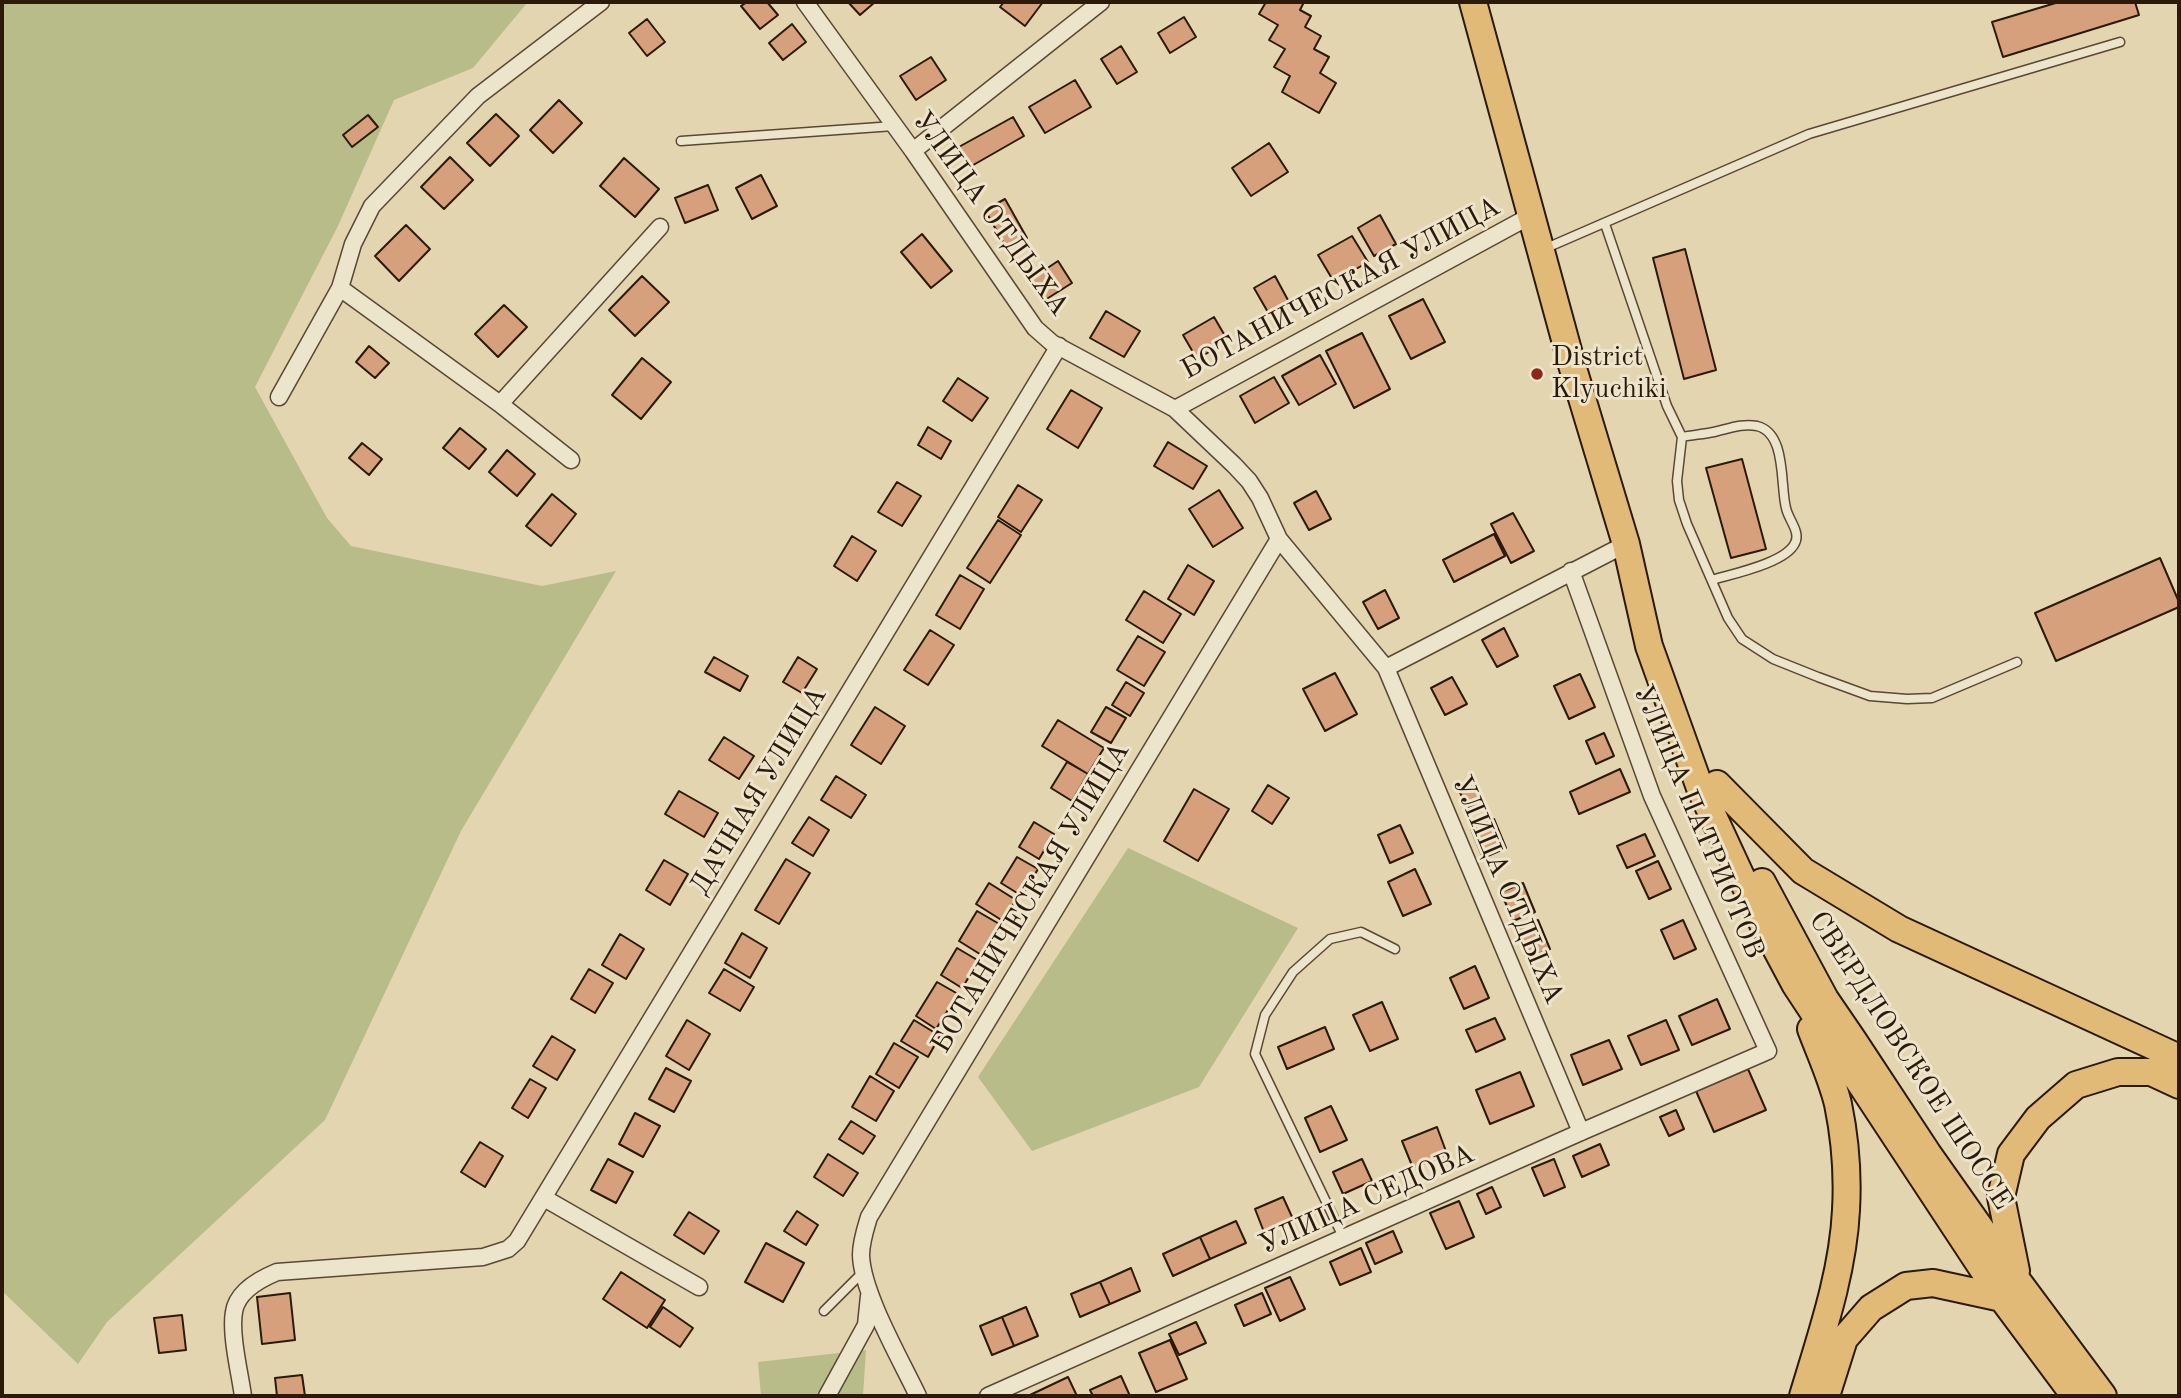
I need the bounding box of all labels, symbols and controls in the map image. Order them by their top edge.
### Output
street label: УЛИЦА ОТДЫХА [905,105,1075,323]
street label: БОТАНИЧЕСКАЯ УЛИЦА [1176,190,1506,388]
place label: District Klyuchiki [1551,341,1667,407]
marker: District Klyuchiki [1529,366,1545,382]
street label: УЛИЦА ПАТРИОТОВ [1625,680,1771,964]
street label: ДАЧНАЯ УЛИЦА [683,681,835,901]
street label: БОТАНИЧЕСКАЯ УЛИЦА [925,736,1137,1060]
street label: УЛИЦА ОТДЫХА [1444,771,1570,1009]
street label: СВЕРДЛОВСКОЕ ШОССЕ [1801,905,2019,1217]
street label: УЛИЦА СЕДОВА [1254,1137,1480,1263]

